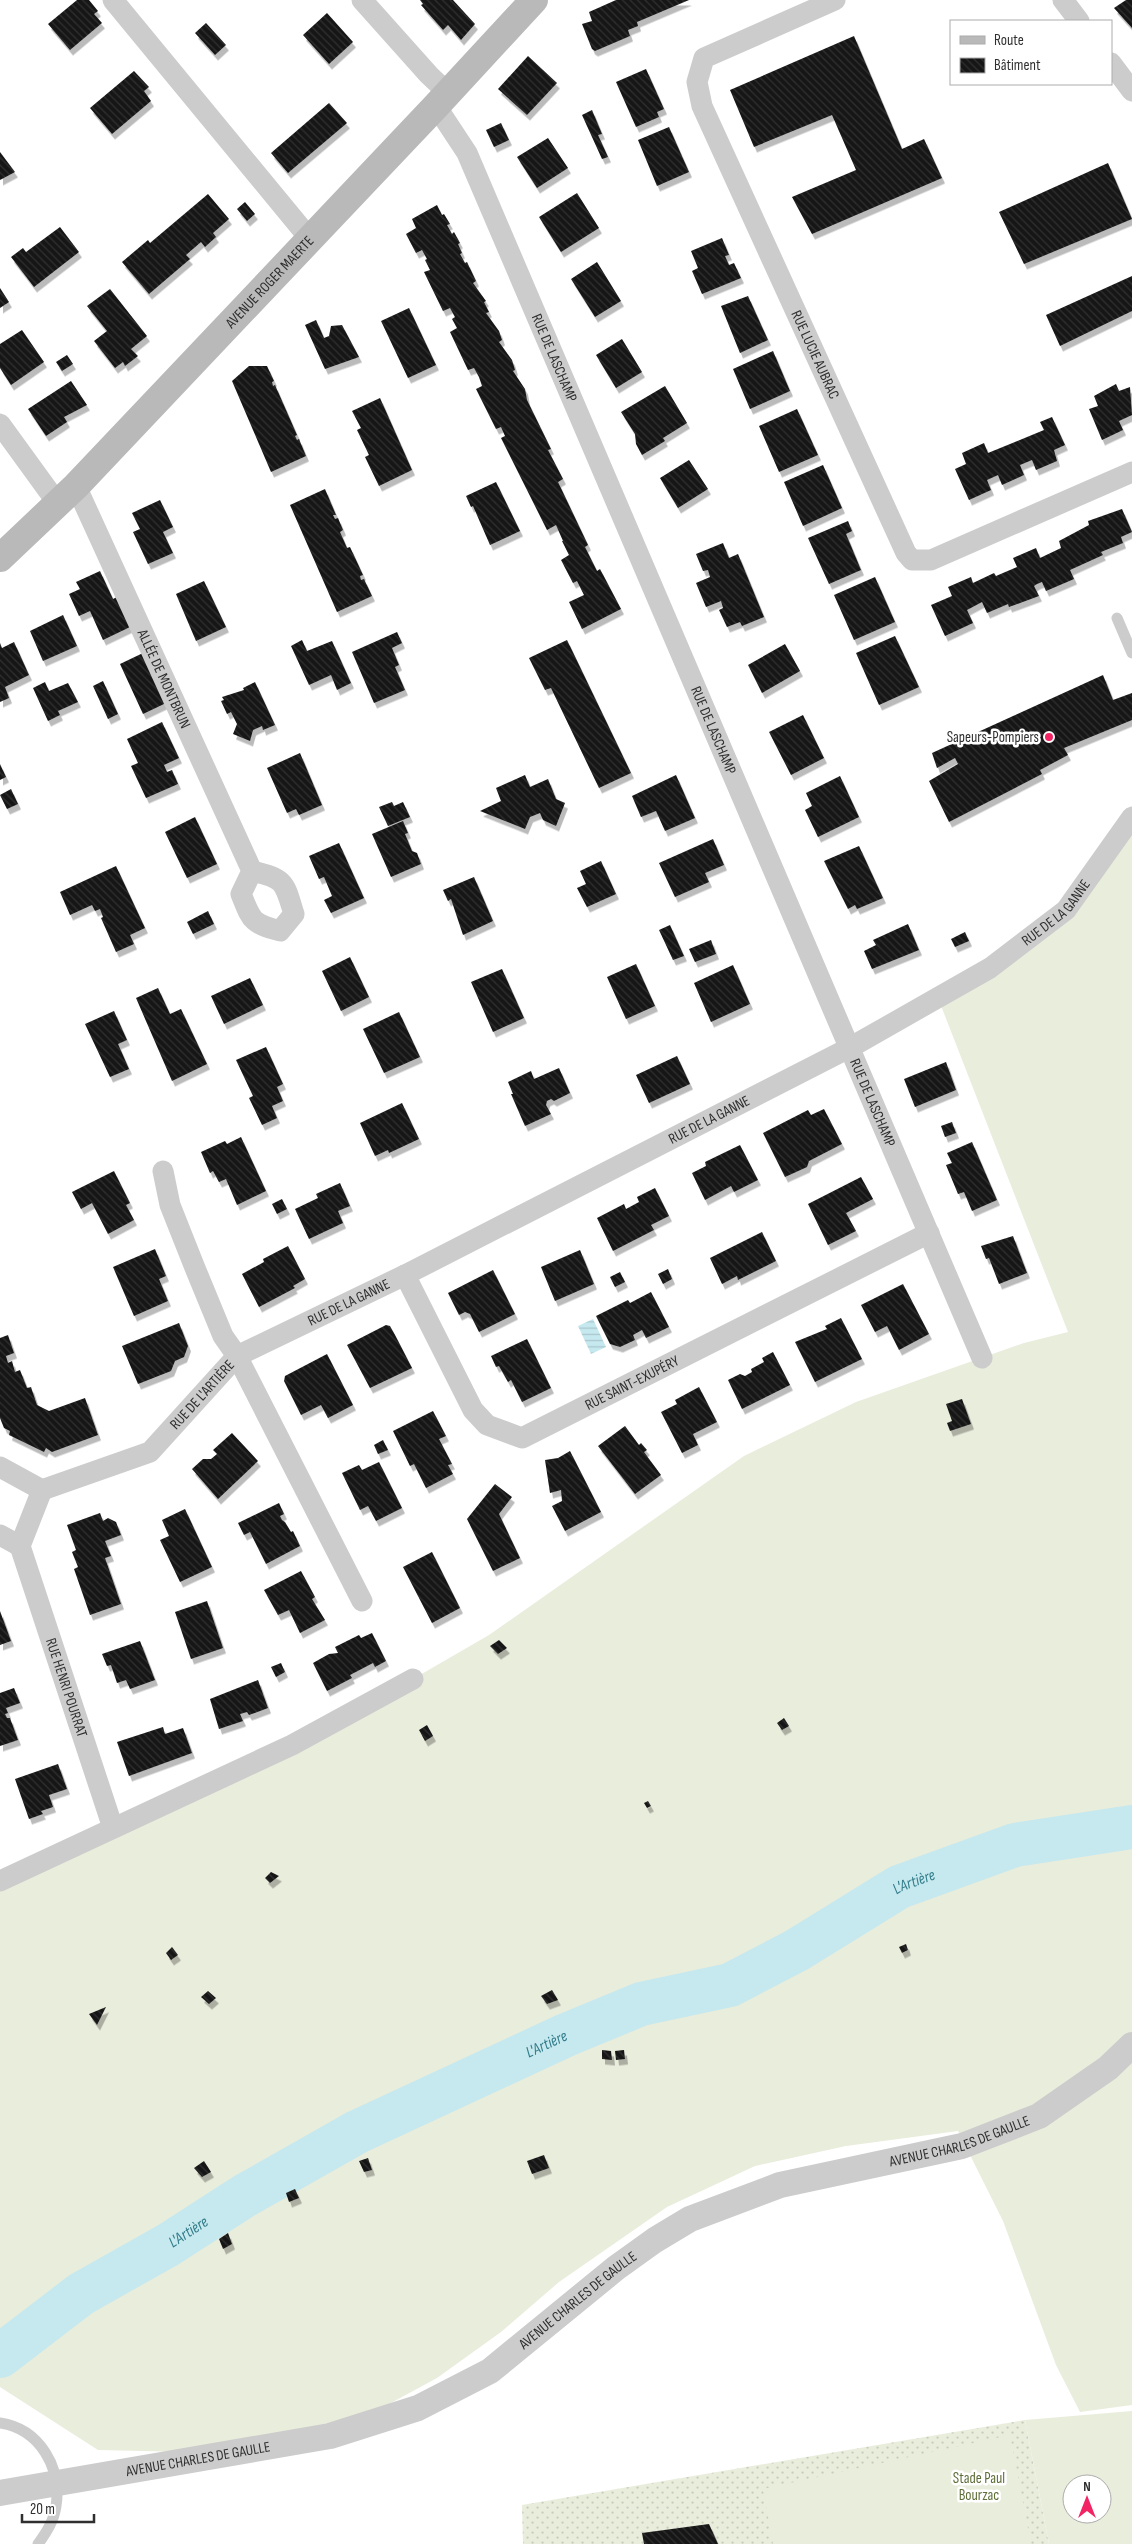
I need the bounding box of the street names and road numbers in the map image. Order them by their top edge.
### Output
street label: AVENUE ROGER MAERTE [220,232,318,333]
street label: RUE LUCIE AUBRAC [787,307,844,402]
street label: RUE DE LASCHAMP [527,311,582,405]
street label: ALLÉE DE MONTBRUN [133,625,195,731]
street label: RUE DE LASCHAMP [686,683,741,777]
street label: RUE DE LA GANNE [1018,876,1094,950]
street label: RUE DE LASCHAMP [846,1056,900,1150]
street label: RUE DE LA GANNE [665,1091,753,1148]
street label: RUE DE LA GANNE [305,1274,393,1330]
street label: RUE SAINT-EXUPÉRY [582,1351,683,1414]
street label: RUE DE L'ARTIÈRE [166,1356,238,1433]
street label: RUE HENRI POURRAT [41,1635,92,1740]
street label: AVENUE CHARLES DE GAULLE [887,2111,1032,2171]
street label: AVENUE CHARLES DE GAULLE [514,2247,640,2354]
street label: AVENUE CHARLES DE GAULLE [124,2437,272,2481]

